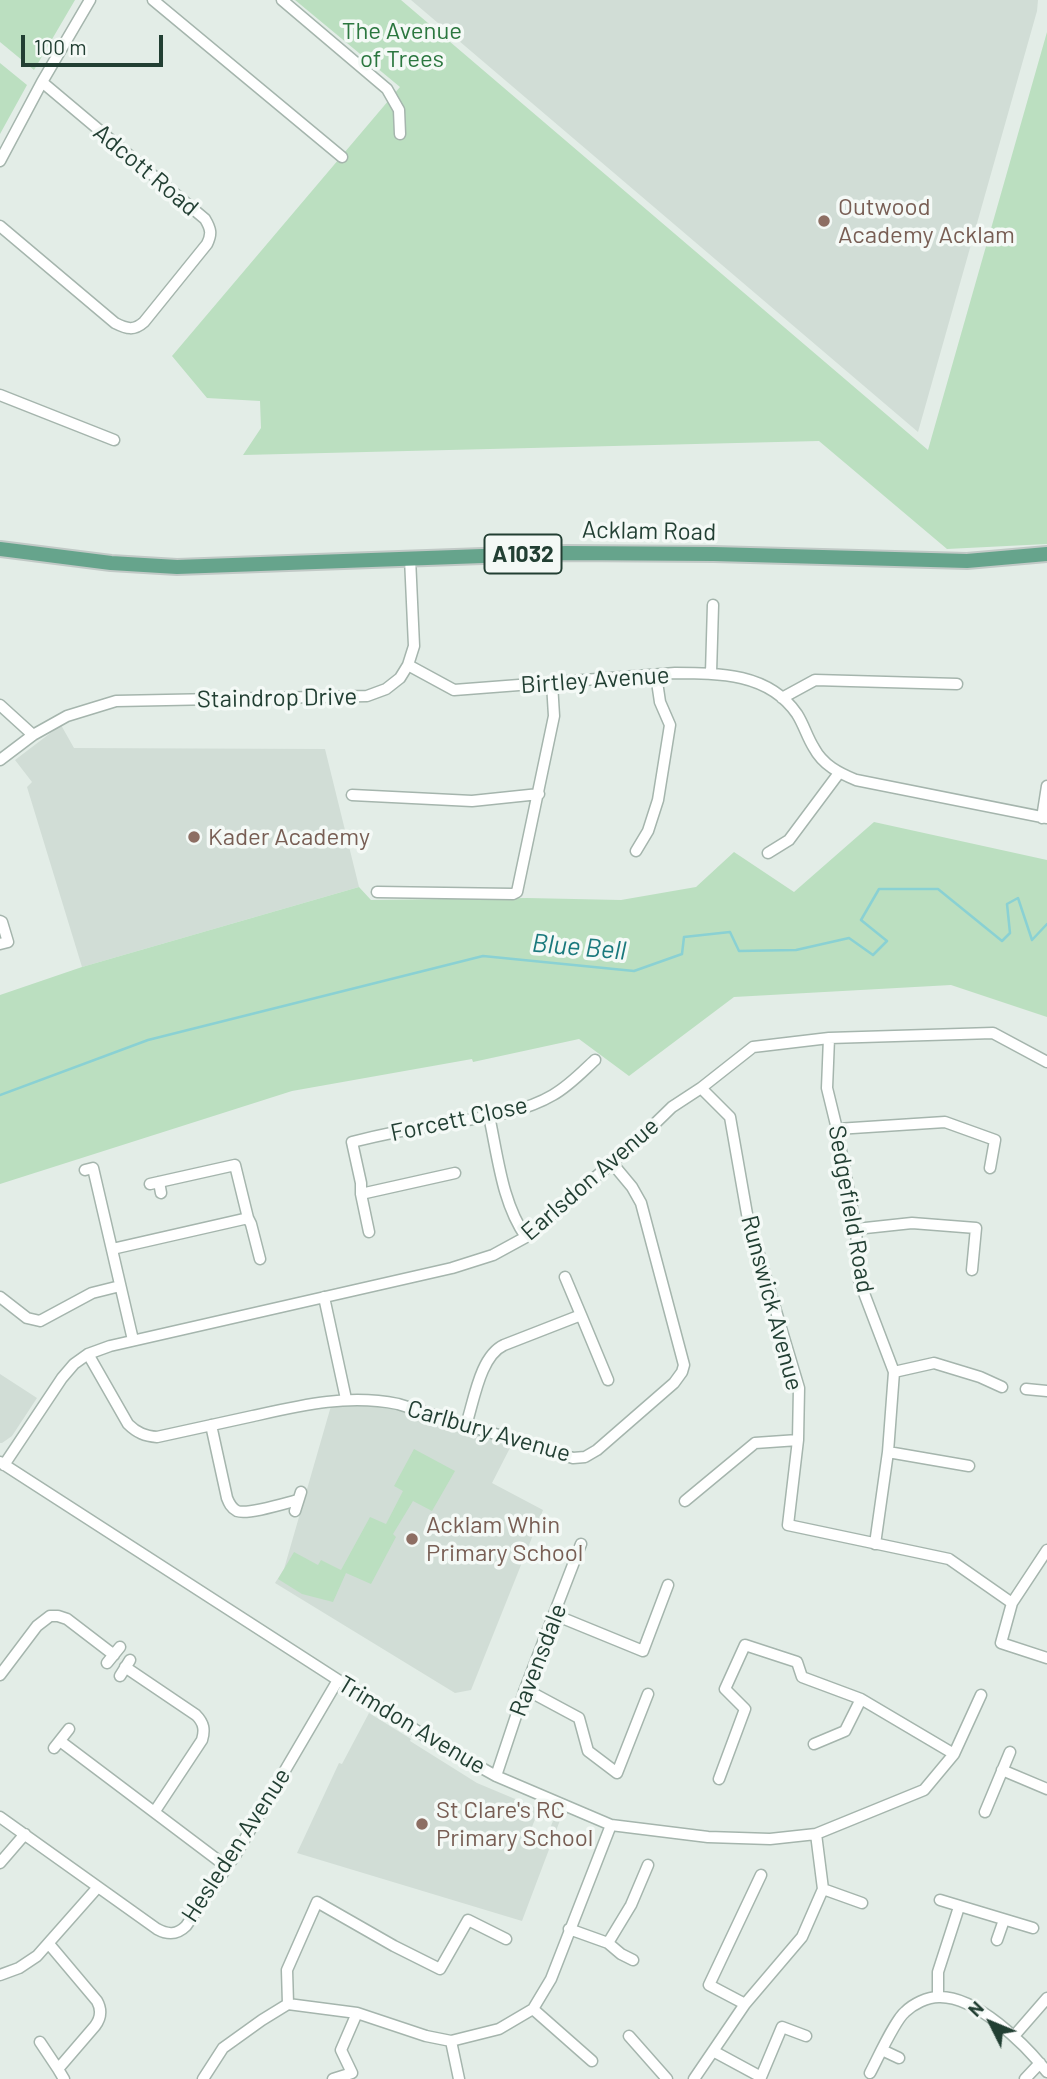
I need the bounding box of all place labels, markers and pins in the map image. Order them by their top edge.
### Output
place label: Outwood Academy Acklam [838,193,1015,249]
marker: Outwood Academy Acklam [816,213,832,229]
place label: Kader Academy [208,823,370,851]
marker: Kader Academy [186,829,202,845]
place label: Acklam Whin Primary School [426,1511,583,1567]
marker: Acklam Whin Primary School [404,1531,420,1547]
place label: St Clare's RC Primary School [436,1796,593,1852]
marker: St Clare's RC Primary School [414,1816,430,1832]

